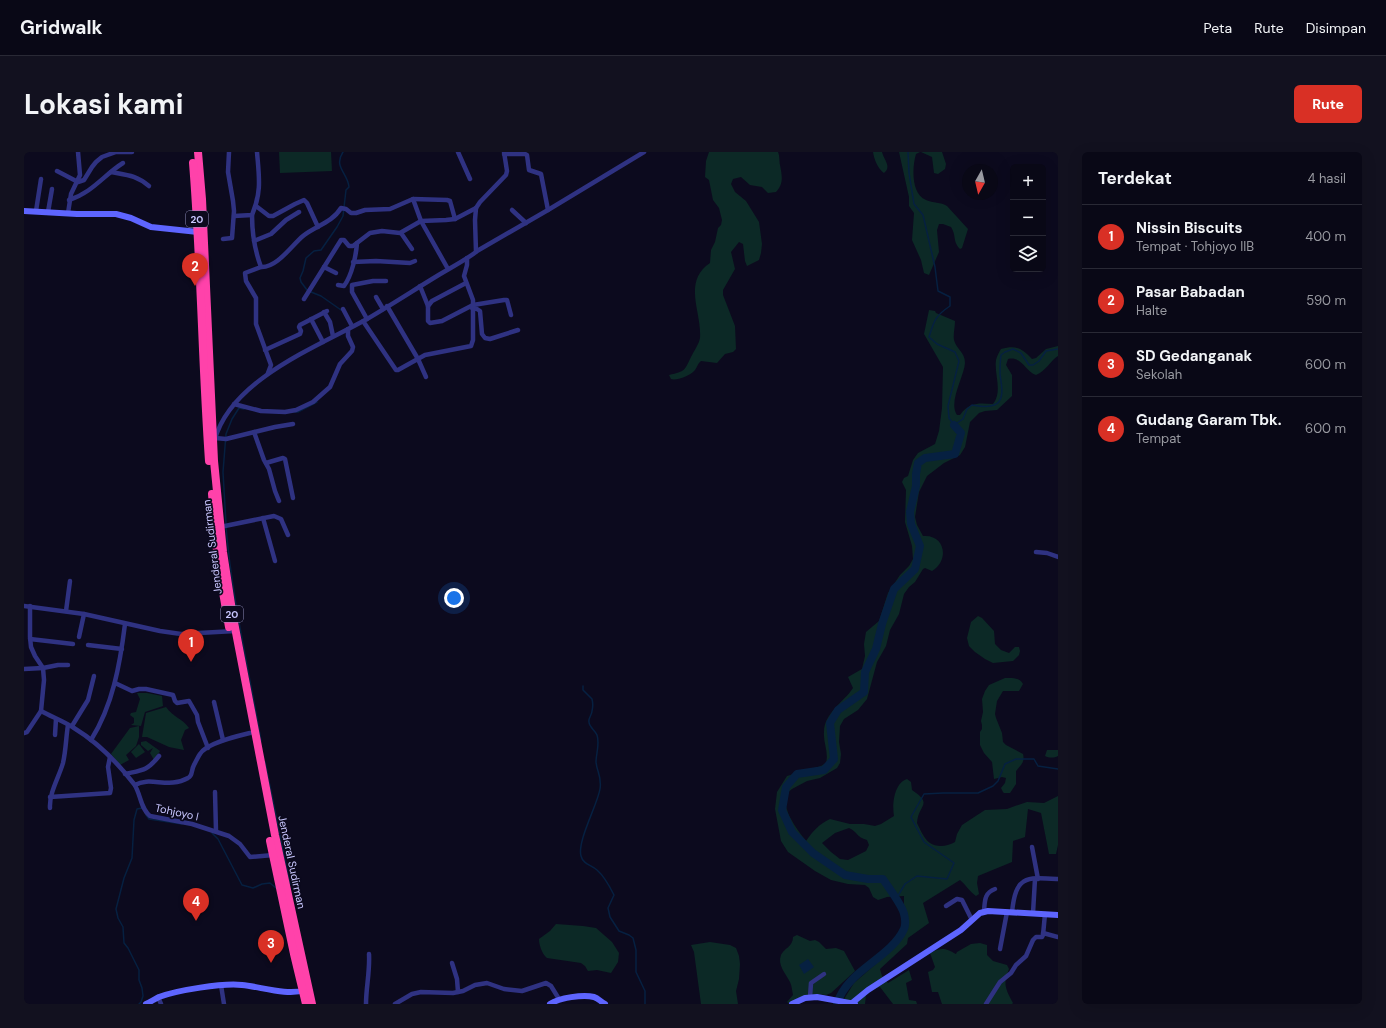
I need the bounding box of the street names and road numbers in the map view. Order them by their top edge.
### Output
road number: 20 [186,211,208,227]
street label: Jenderal Sudirman [199,499,225,595]
road number: 20 [221,606,243,622]
street label: Tohjoyo I [154,801,200,823]
street label: Jenderal Sudirman [275,814,309,910]

